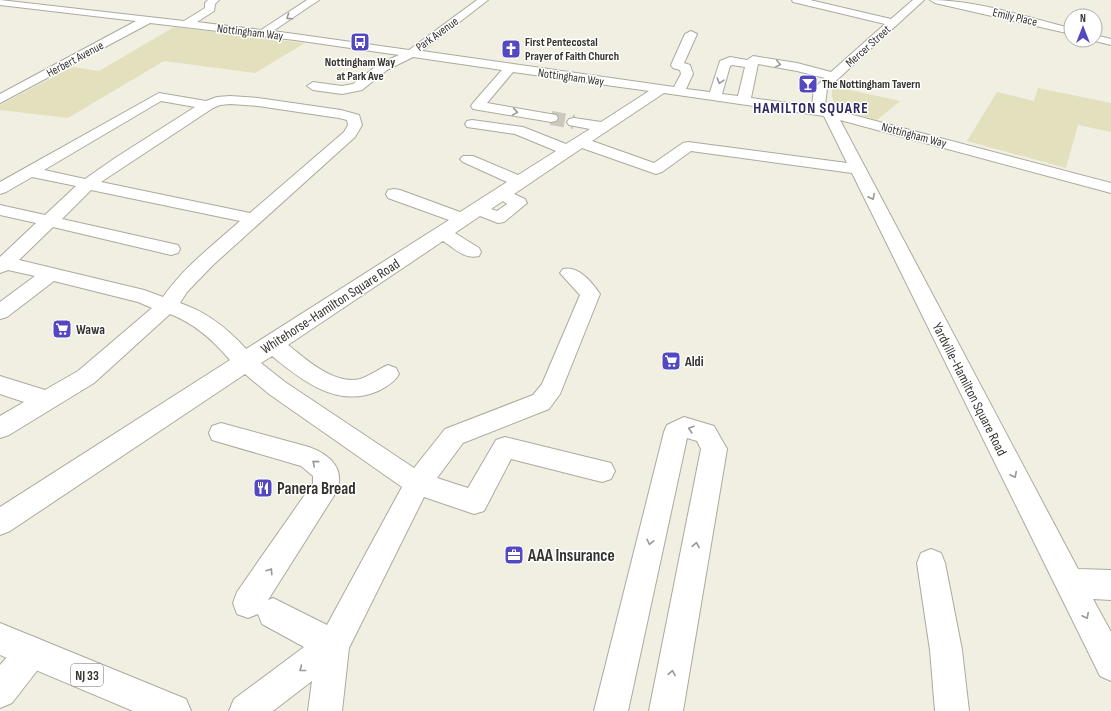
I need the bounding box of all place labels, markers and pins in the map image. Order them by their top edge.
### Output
bus stop icon: Nottingham Way at Park Ave [349,31,371,53]
place label: First Pentecostal Prayer of Faith Church [525,35,619,64]
church icon: First Pentecostal Prayer of Faith Church [500,38,522,60]
place label: Nottingham Way at Park Ave [325,55,395,84]
bar icon: The Nottingham Tavern [797,73,819,95]
place label: The Nottingham Tavern [822,77,920,92]
supermarket icon: Wawa [51,318,73,340]
place label: Wawa [76,321,105,338]
supermarket icon: Aldi [660,350,682,372]
place label: Aldi [684,353,704,370]
restaurant icon: Panera Bread [252,477,274,499]
place label: Panera Bread [277,479,356,499]
office icon: AAA Insurance [503,544,525,566]
place label: AAA Insurance [527,546,615,566]

